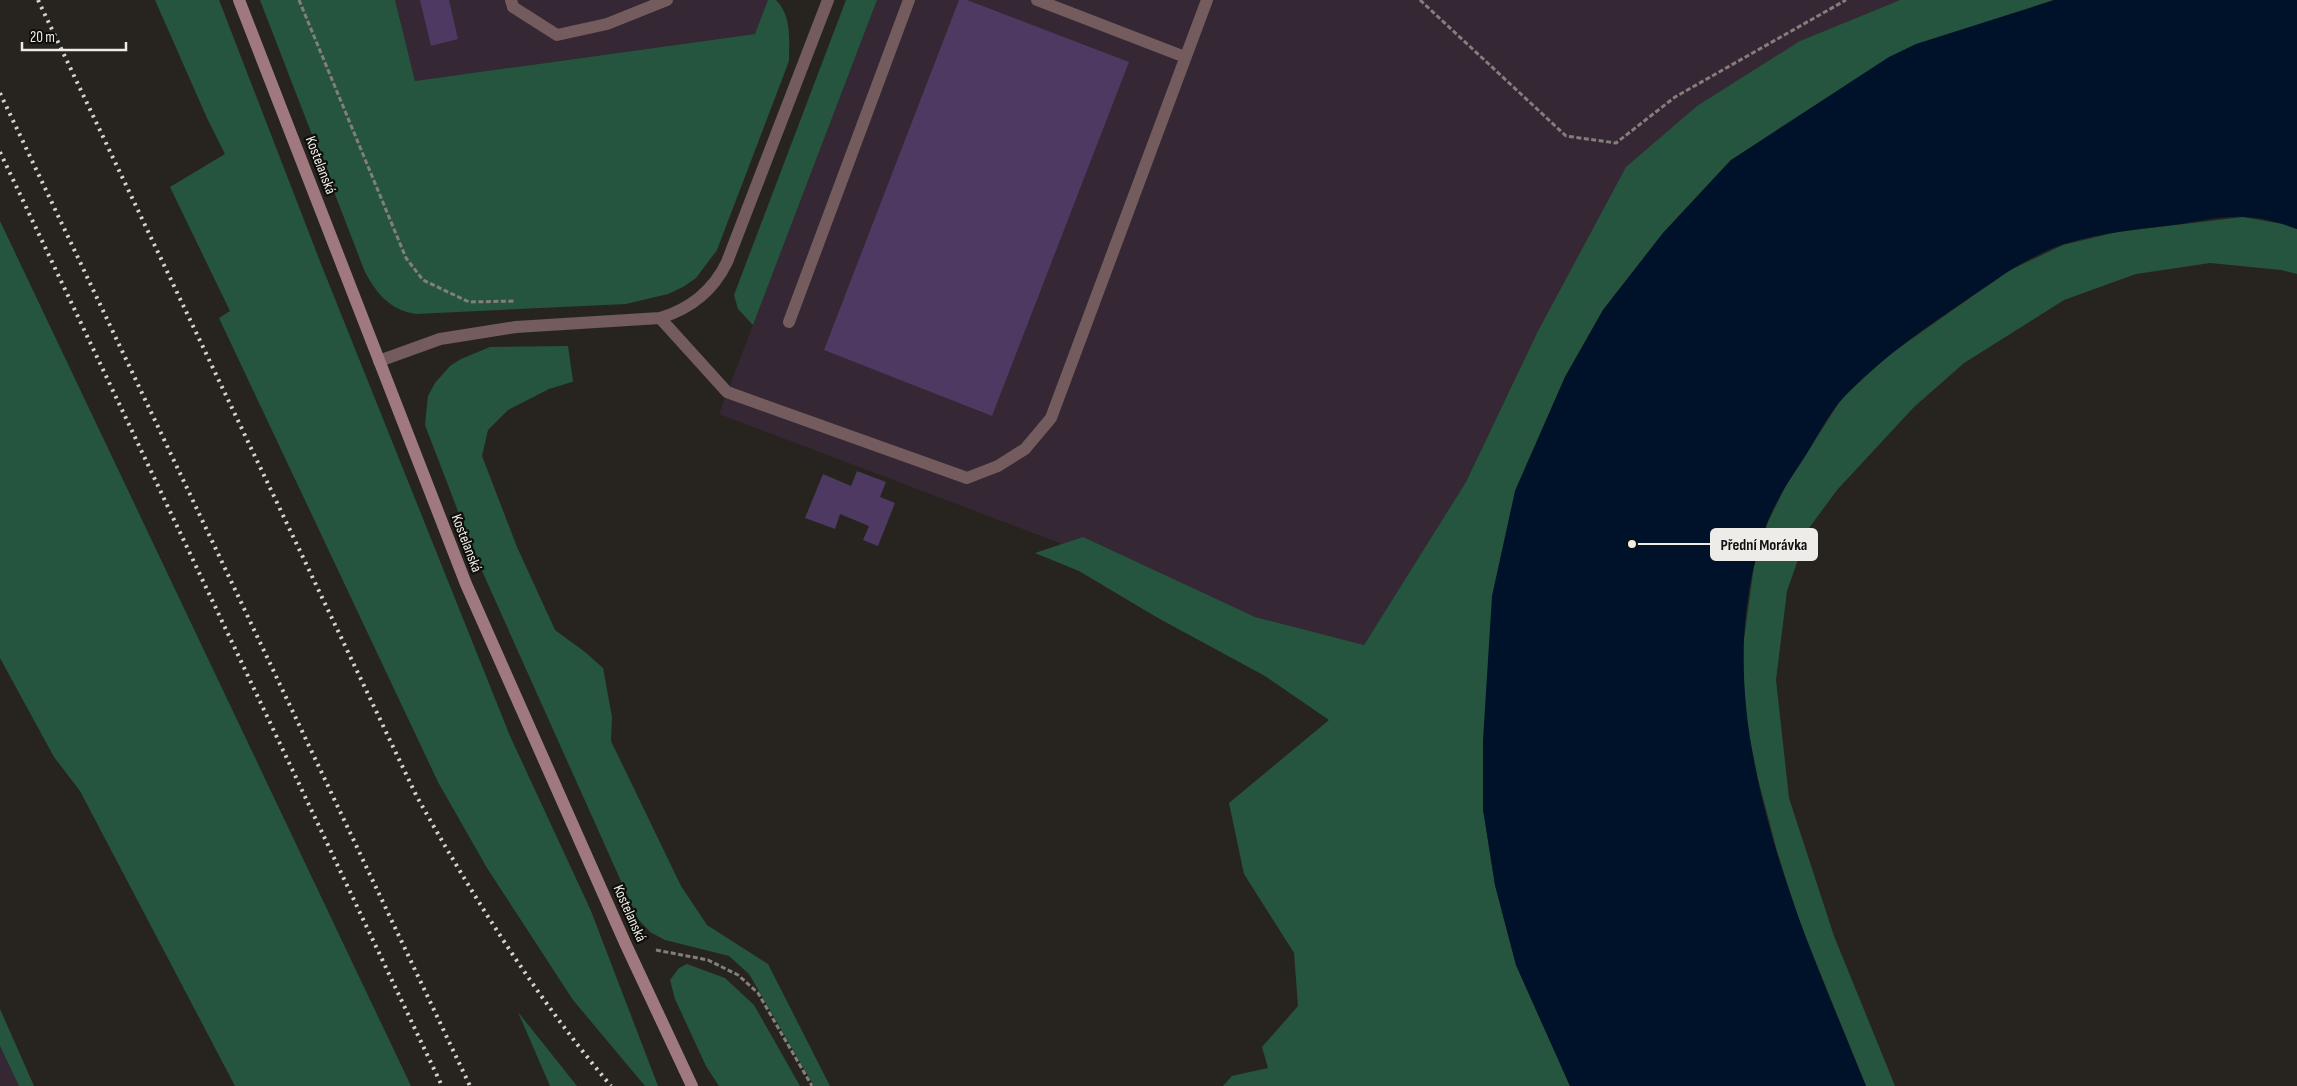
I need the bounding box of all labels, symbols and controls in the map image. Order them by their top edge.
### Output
scale bar [22,20,126,52]
text: 20 m [30,28,55,47]
street label: Kostelanská [301,134,340,197]
street label: Kostelanská [447,512,486,575]
callout: Přední Morávka [1711,529,1817,560]
text: Přední Morávka [1721,536,1807,555]
street label: Kostelanská [609,882,651,945]

